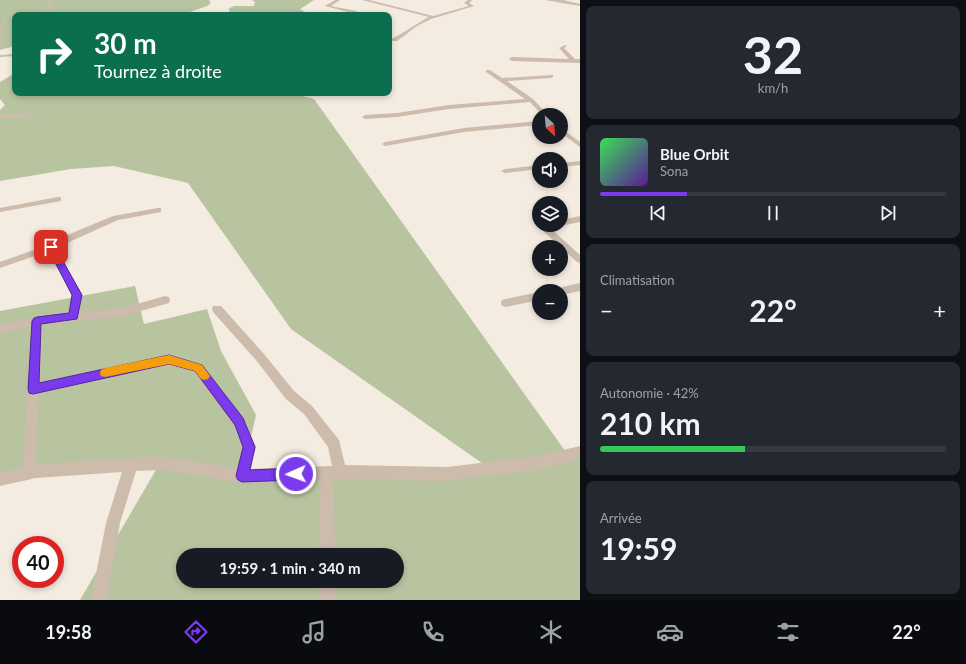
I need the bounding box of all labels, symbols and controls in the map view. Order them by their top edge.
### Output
text: 32 [743,23,803,85]
text: 30 m [94,26,157,60]
icon: right [28,28,80,80]
text: Tournez à droite [94,60,222,82]
text: km/h [758,80,788,96]
north arrow [532,108,568,144]
map controls [532,108,568,320]
text: Blue Orbit [660,145,729,163]
button: sound [532,152,568,188]
text: Sona [660,163,688,179]
button: layers [532,196,568,232]
icon: previous [647,202,669,224]
icon: pause [762,202,784,224]
icon: next [877,202,899,224]
pin [34,230,68,264]
icon: arrive [40,236,62,258]
button: + [532,240,568,276]
text: Climatisation [600,272,675,288]
button: − [532,284,568,320]
text: 22° [749,292,797,328]
text: − [600,297,613,324]
text: + [933,297,946,324]
text: Autonomie · 42% [600,385,699,401]
text: 210 km [600,405,701,441]
position arrow [275,453,317,495]
text: Arrivée [600,510,642,526]
text: 19:59 [600,530,677,566]
speed limit sign: 40 [12,536,64,588]
text: 19:59 · 1 min · 340 m [220,559,360,577]
icon: directions [182,618,210,646]
icon: music [300,618,328,646]
icon: phone [419,618,447,646]
icon: climate [537,618,565,646]
icon: car [656,618,684,646]
icon: filters [774,618,802,646]
text: 19:58 [45,621,92,643]
text: 22° [892,621,921,643]

